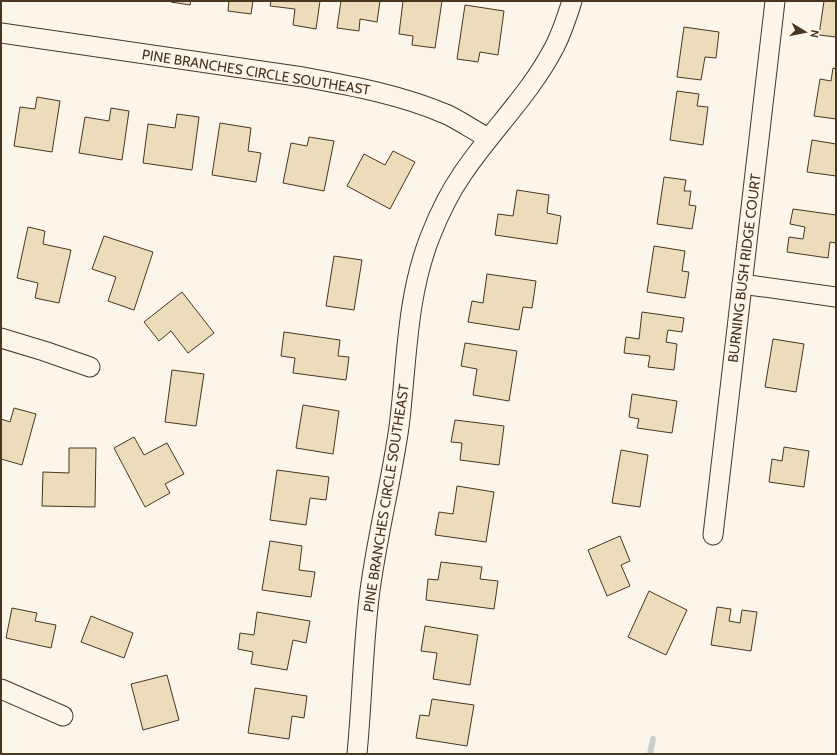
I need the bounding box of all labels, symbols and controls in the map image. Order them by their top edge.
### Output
north arrow [785,12,825,52]
text: N [807,29,822,39]
street label: PINE BRANCHES CIRCLE SOUTHEAST [141,45,372,99]
street label: BURNING BUSH RIDGE COURT [723,172,765,363]
street label: PINE BRANCHES CIRCLE SOUTHEAST [359,382,413,613]

